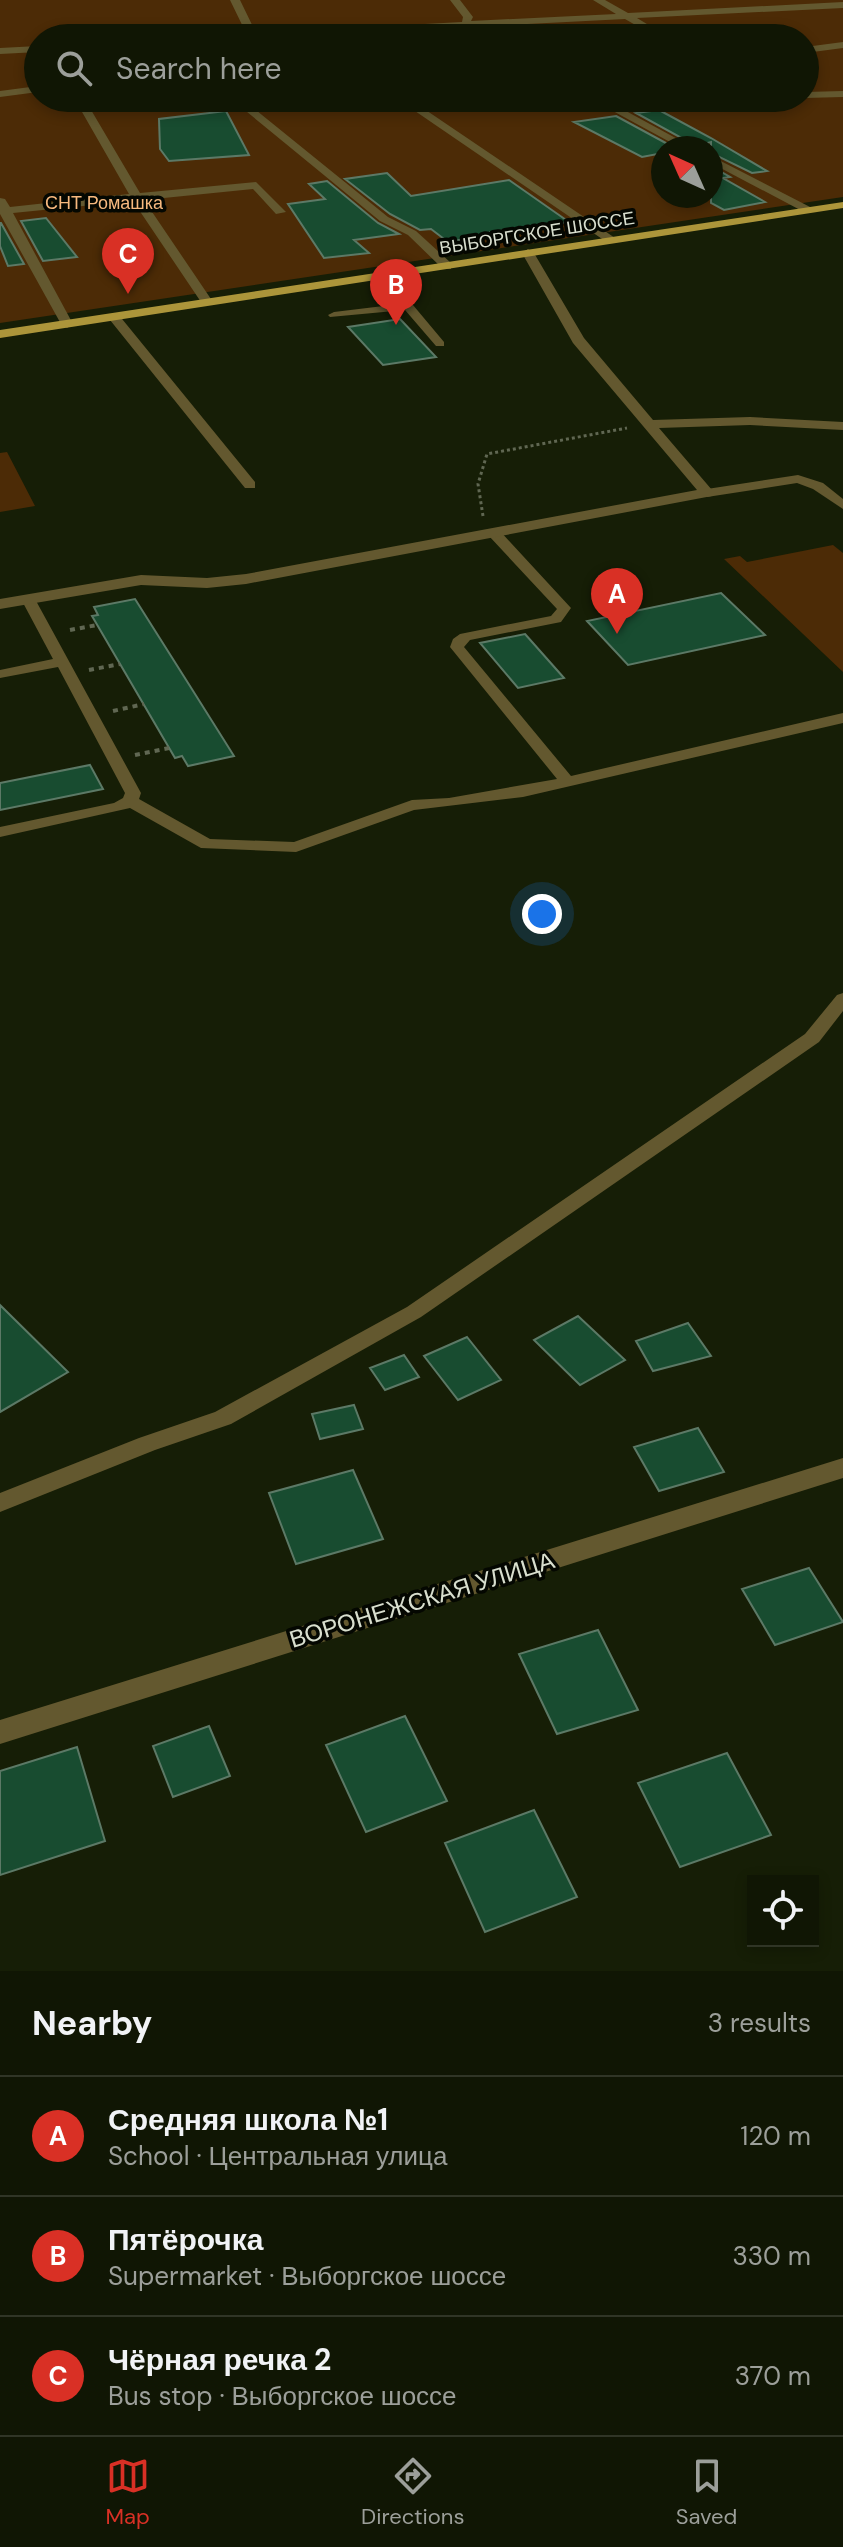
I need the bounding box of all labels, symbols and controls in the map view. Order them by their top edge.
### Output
search box [24,24,819,112]
icon: search [52,46,96,90]
text: Search here [116,49,282,88]
north arrow [651,136,723,208]
park label: СНТ Ромашка [45,191,164,215]
street label: ВЫБОРГСКОЕ ШОССЕ [438,206,636,260]
pin: C [102,228,154,294]
pin: B [370,259,422,325]
pin: A [591,568,643,634]
your location [522,894,562,934]
street label: ВОРОНЕЖСКАЯ УЛИЦА [286,1544,558,1655]
map controls [747,1875,819,1947]
button: locate [747,1875,819,1947]
text: Nearby [32,2001,152,2046]
text: 3 results [708,2006,811,2040]
text: Средняя школа №1 [108,2100,388,2139]
text: A [49,2119,67,2153]
text: 120 m [740,2119,811,2153]
text: School · Центральная улица [108,2139,447,2173]
text: Пятёрочка [108,2220,263,2259]
text: B [50,2239,66,2273]
text: 330 m [732,2239,811,2273]
text: Supermarket · Выборгское шоссе [108,2259,506,2293]
text: Чёрная речка 2 [108,2340,331,2379]
text: C [48,2359,68,2393]
text: 370 m [735,2359,811,2393]
text: Bus stop · Выборгское шоссе [108,2379,457,2413]
tab: Map [106,2454,150,2531]
tab: Directions [361,2454,465,2531]
tab: Saved [676,2454,737,2531]

